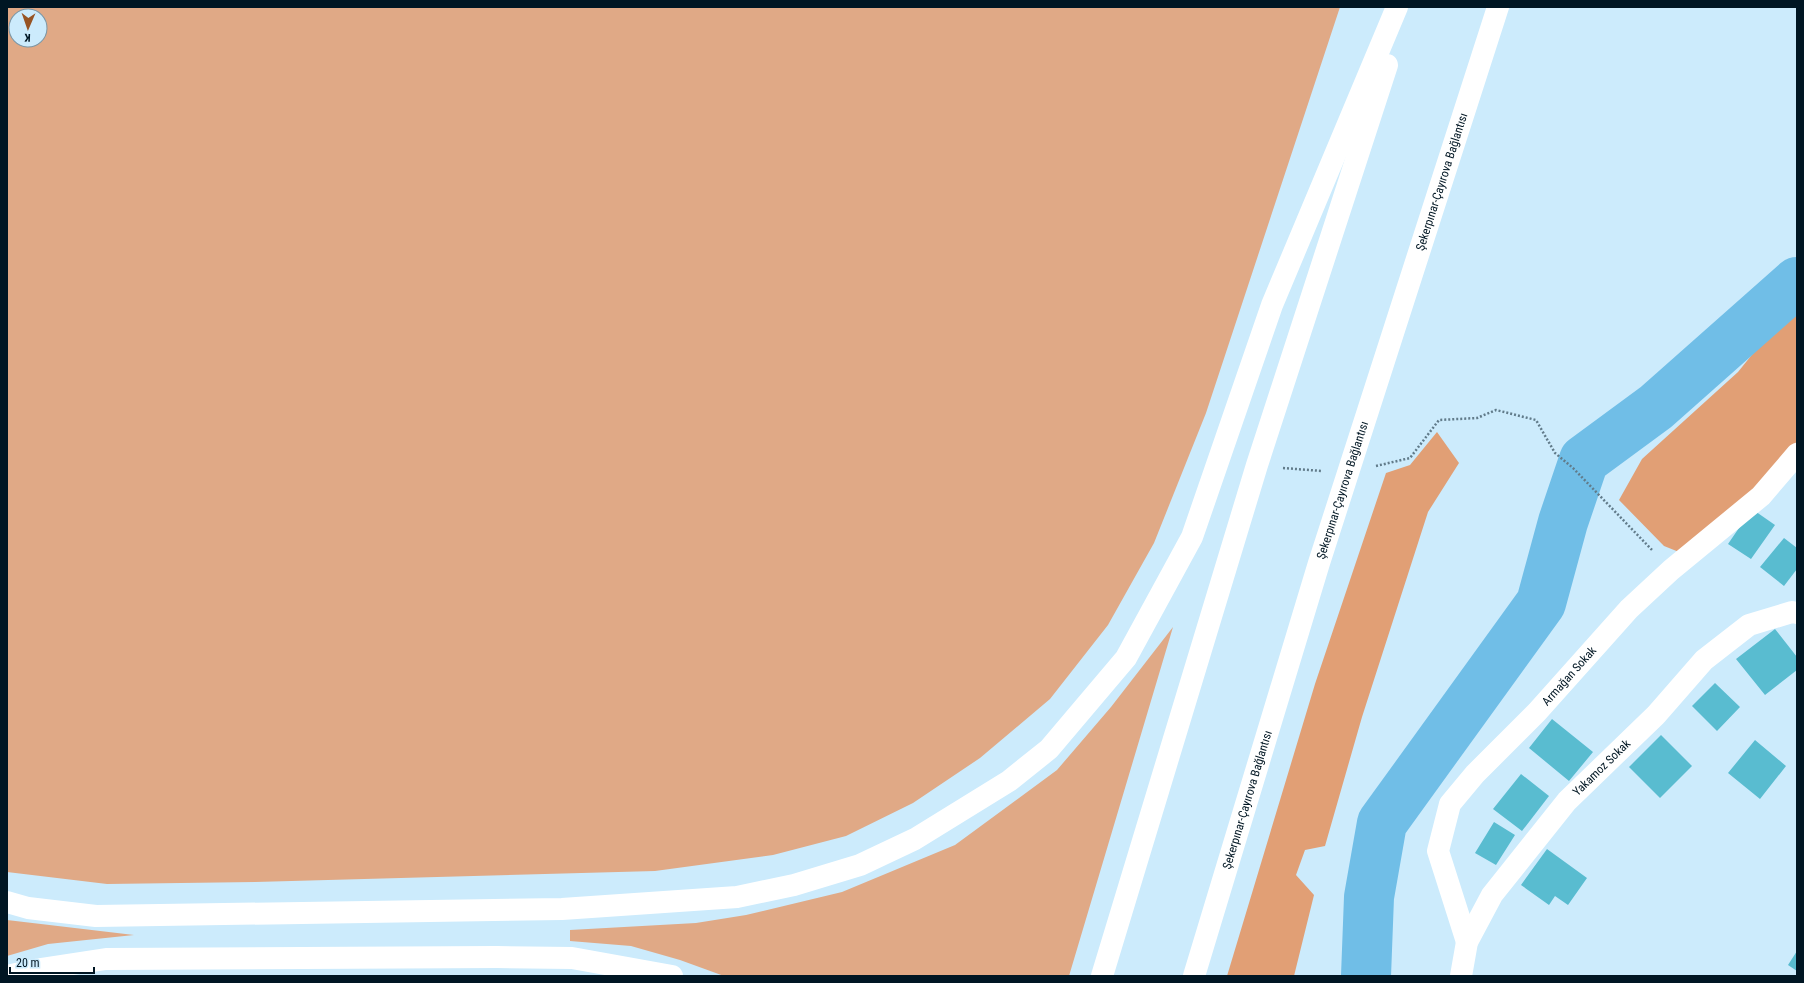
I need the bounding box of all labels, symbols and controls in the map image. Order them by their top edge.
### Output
north arrow [8,8,48,48]
text: K [23,31,31,44]
street label: Şekerpınar-Çayırova Bağlantısı [1413,111,1470,252]
street label: Şekerpınar-Çayırova Bağlantısı [1314,419,1371,561]
street label: Armağan Sokak [1539,643,1600,708]
street label: Şekerpınar-Çayırova Bağlantısı [1220,729,1275,871]
street label: Yakamoz Sokak [1570,736,1634,799]
scale bar [10,949,94,975]
text: 20 m [16,956,40,970]

